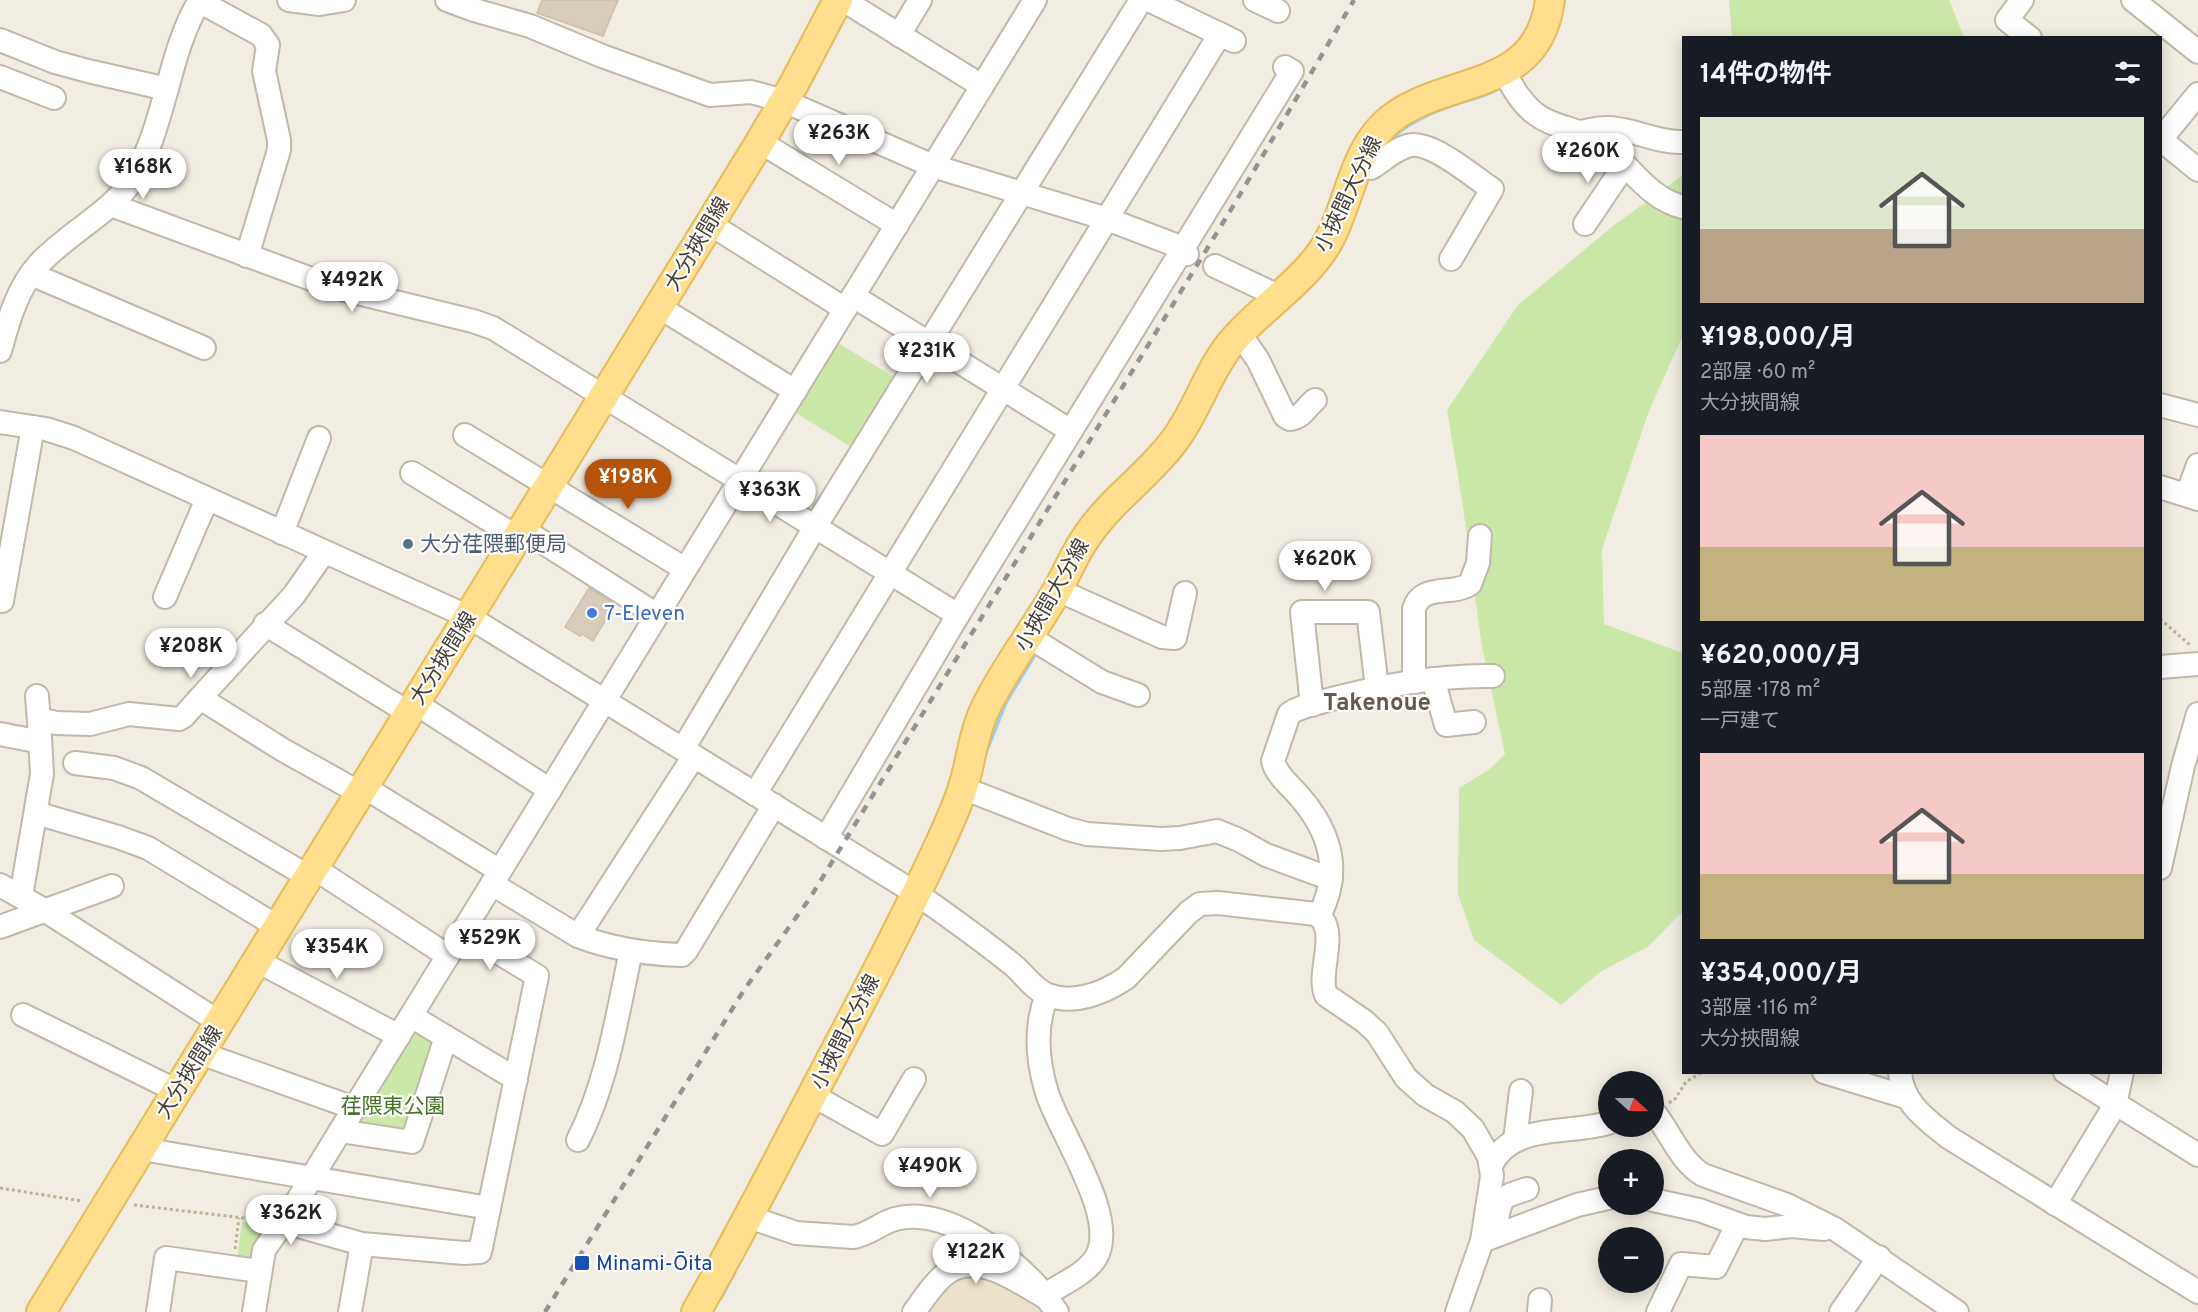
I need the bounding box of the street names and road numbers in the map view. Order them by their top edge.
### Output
street label: 小挾間大分線 [1310,132,1389,257]
street label: 大分挾間線 [660,193,737,297]
street label: 小挾間大分線 [1010,534,1096,657]
street label: 大分挾間線 [405,607,484,710]
street label: 小挾間大分線 [806,970,887,1095]
street label: 大分挾間線 [151,1021,230,1124]

